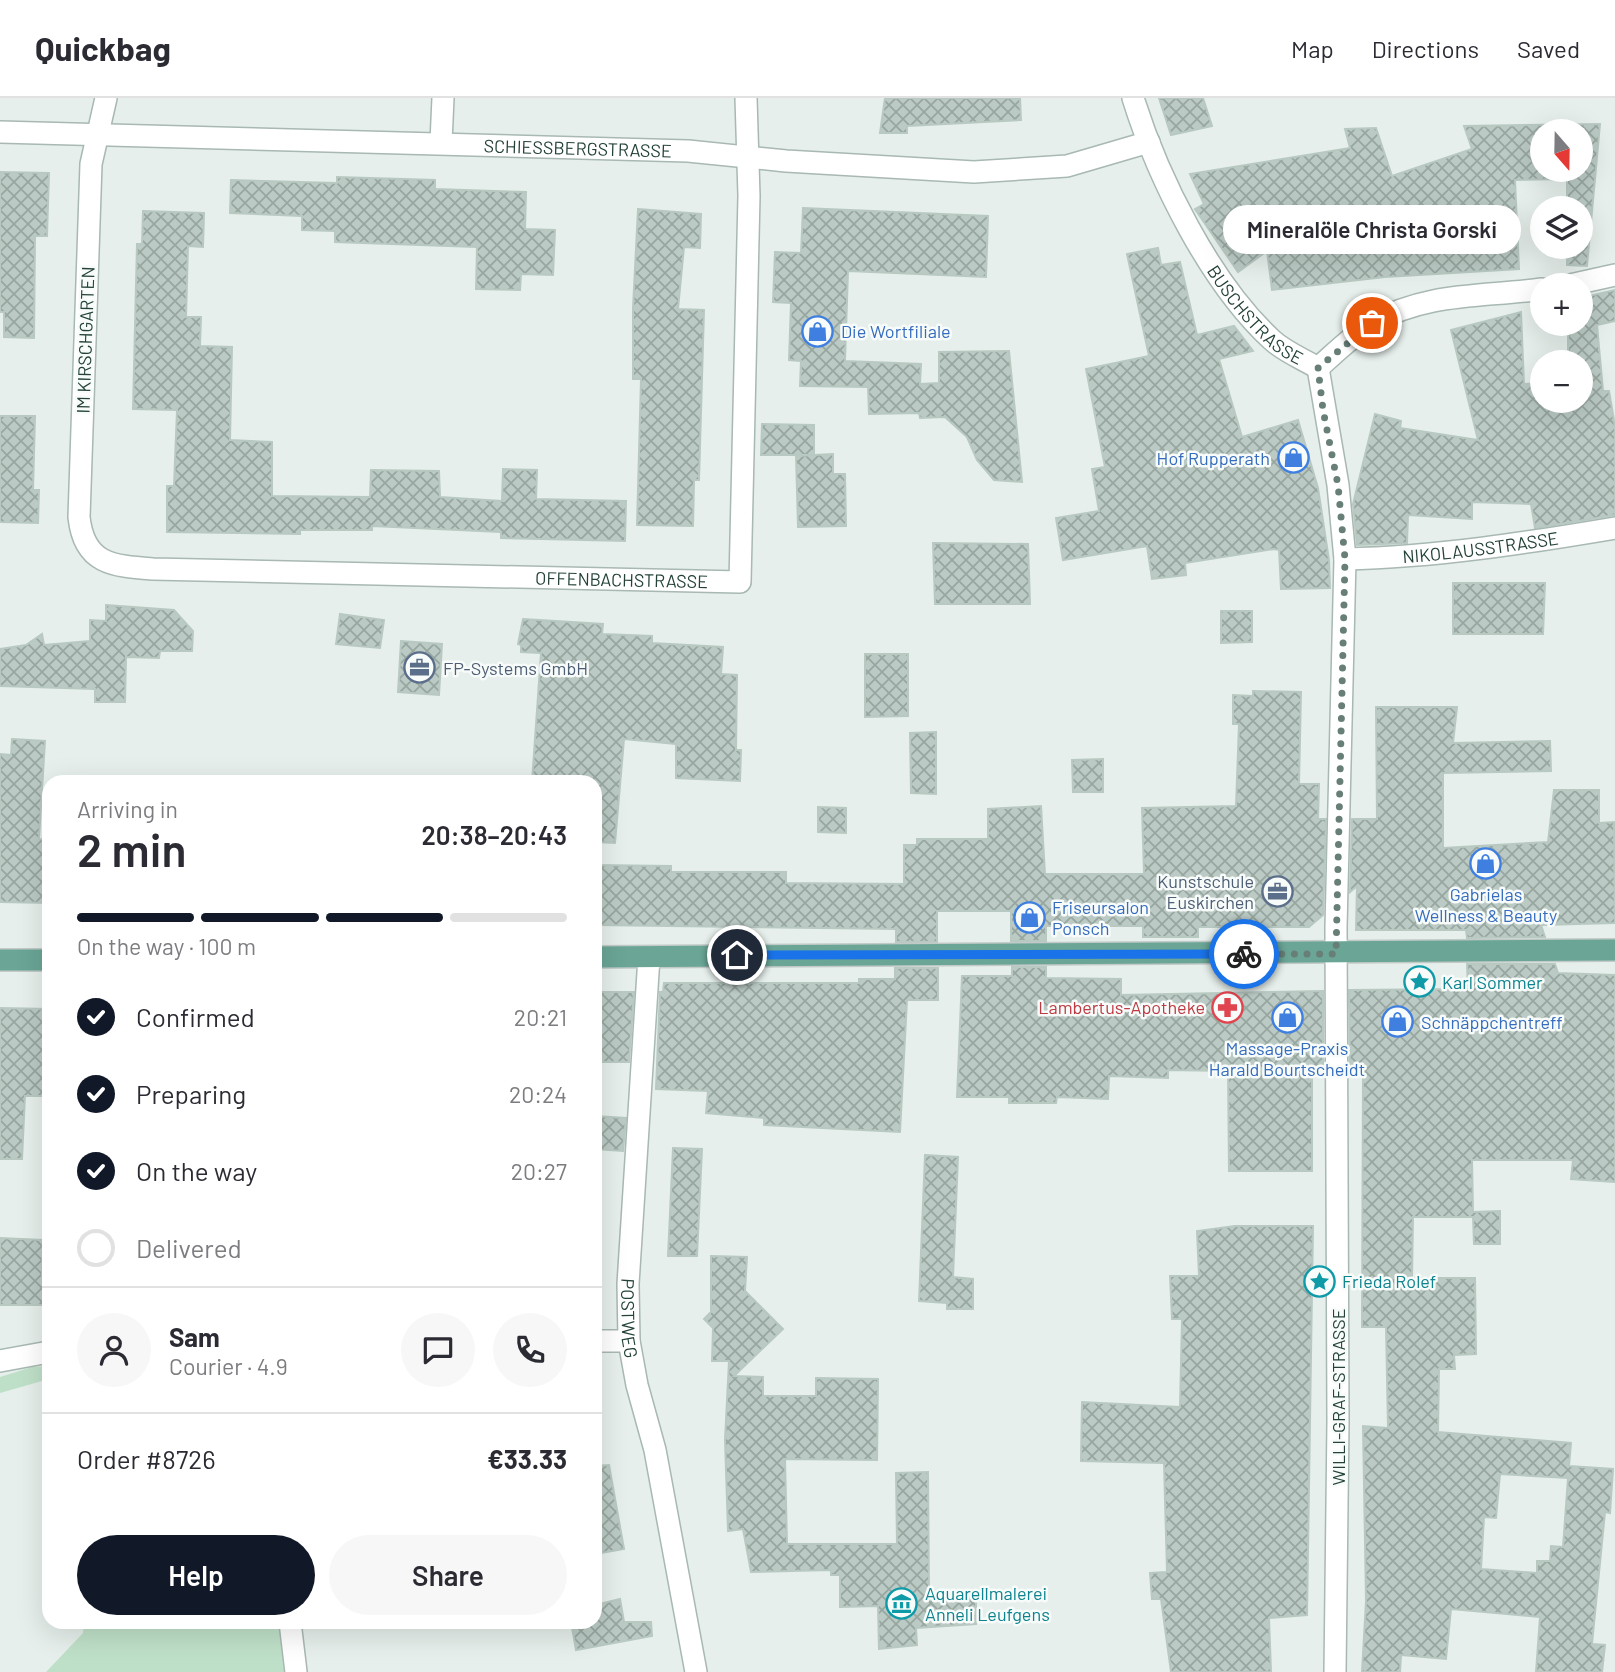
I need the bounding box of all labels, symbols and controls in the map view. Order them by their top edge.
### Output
text: Quickbag [35,28,171,68]
text: Map [1291,34,1334,63]
text: Directions [1372,34,1479,63]
text: Saved [1517,34,1580,63]
north arrow [1530,119,1592,182]
map controls [1530,119,1593,413]
street label: SCHIESSBERGSTRASSE [483,134,672,162]
button: layers [1530,196,1593,259]
callout: Mineralöle Christa Gorski [1223,204,1521,253]
text: Mineralöle Christa Gorski [1247,215,1497,243]
street label: BUSCHSTRASSE [1203,261,1307,369]
street label: IM KIRSCHGARTEN [71,266,99,414]
button: + [1530,273,1593,336]
pin [1342,293,1402,353]
icon: bag [1353,304,1391,342]
shop icon: Die Wortfiliale [801,314,835,348]
place label: Die Wortfiliale [841,320,951,342]
button: − [1530,350,1593,413]
shop icon: Hof Rupperath [1276,441,1310,475]
place label: Hof Rupperath [1157,447,1270,469]
street label: NIKOLAUSSTRASSE [1402,526,1560,567]
street label: OFFENBACHSTRASSE [535,566,708,592]
office icon: FP-Systems GmbH [403,651,437,685]
place label: FP-Systems GmbH [443,657,588,679]
text: Arriving in [77,795,178,823]
text: 20:38–20:43 [422,819,567,850]
text: 2 min [77,821,186,876]
shop icon: Gabrielas Wellness & Beauty [1469,846,1503,880]
place label: Kunstschule Euskirchen [1157,870,1254,913]
office icon: Kunstschule Euskirchen [1260,874,1294,908]
place label: Gabrielas Wellness & Beauty [1415,883,1557,926]
place label: Friseursalon Ponsch [1052,896,1149,939]
shop icon: Friseursalon Ponsch [1012,900,1046,934]
courier [1209,919,1279,989]
pin [707,925,767,985]
text: On the way · 100 m [77,932,256,960]
icon: bike [1225,935,1263,973]
icon: home [718,936,756,974]
place icon: Karl Sommer [1402,965,1436,999]
place label: Karl Sommer [1442,971,1543,993]
pharmacy icon: Lambertus-Apotheke [1211,990,1245,1024]
place label: Lambertus-Apotheke [1038,996,1205,1018]
icon: check [77,998,115,1036]
text: Confirmed [136,1001,255,1032]
shop icon: Massage-Praxis Harald Bourtscheidt [1270,1001,1304,1035]
text: 20:21 [514,1003,567,1031]
shop icon: Schnäppchentreff [1381,1005,1415,1039]
place label: Schnäppchentreff [1421,1011,1563,1033]
place label: Massage-Praxis Harald Bourtscheidt [1209,1037,1365,1080]
icon: check [77,1075,115,1113]
text: Preparing [136,1078,246,1109]
text: 20:24 [509,1080,567,1108]
icon: check [77,1152,115,1190]
text: On the way [136,1155,257,1186]
text: 20:27 [511,1157,567,1185]
text: Delivered [136,1232,242,1263]
place icon: Frieda Rolef [1302,1264,1336,1298]
place label: Frieda Rolef [1342,1270,1436,1292]
street label: POSTWEG [617,1278,643,1360]
street label: WILLI-GRAF-STRASSE [1327,1308,1349,1486]
button: person [77,1313,151,1387]
button: chat [401,1313,475,1387]
button: phone [493,1313,567,1387]
text: Sam [169,1321,220,1352]
text: Courier · 4.9 [169,1352,288,1380]
text: Order #8726 [77,1443,216,1474]
text: €33.33 [487,1443,567,1474]
button: Help [77,1535,315,1615]
button: Share [329,1535,567,1615]
place label: Aquarellmalerei Anneli Leufgens [925,1582,1050,1625]
museum icon: Aquarellmalerei Anneli Leufgens [885,1586,919,1620]

